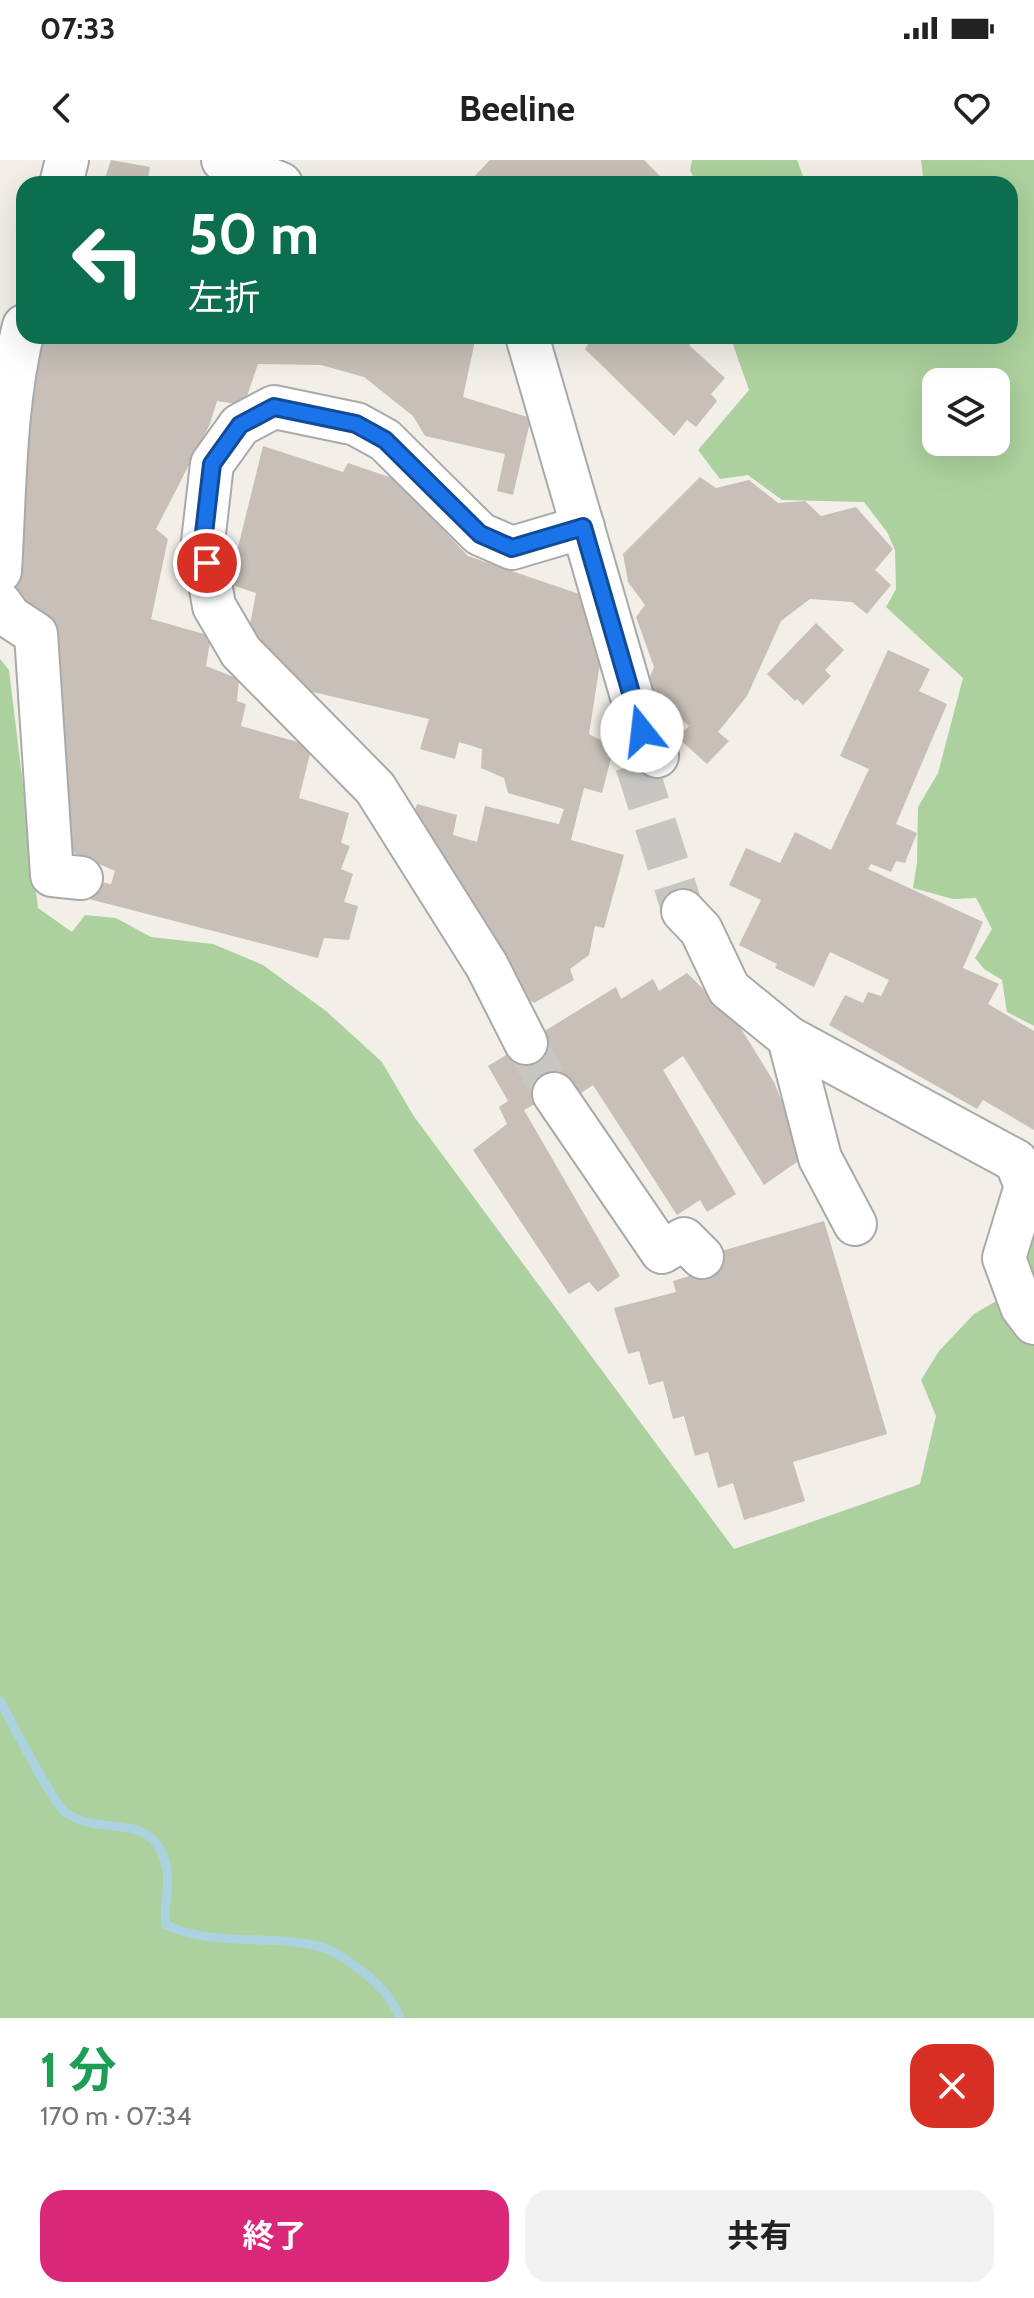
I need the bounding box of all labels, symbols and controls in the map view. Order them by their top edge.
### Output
text: 07:33 [40,10,115,47]
icon: back [40,86,84,130]
text: Beeline [459,86,575,130]
icon: heart [950,86,994,130]
text: 50 m [188,200,319,268]
icon: left [56,208,160,312]
text: 左折 [188,275,260,319]
map controls [922,368,1010,456]
button: layers [922,368,1010,456]
pin [173,529,241,597]
icon: arrive [185,541,229,585]
position arrow [600,689,684,773]
text: 1 分 [40,2041,117,2099]
button: close [910,2044,994,2128]
text: 170 m · 07:34 [40,2100,191,2132]
button: 終了 [40,2190,509,2282]
button: 共有 [525,2190,994,2282]

